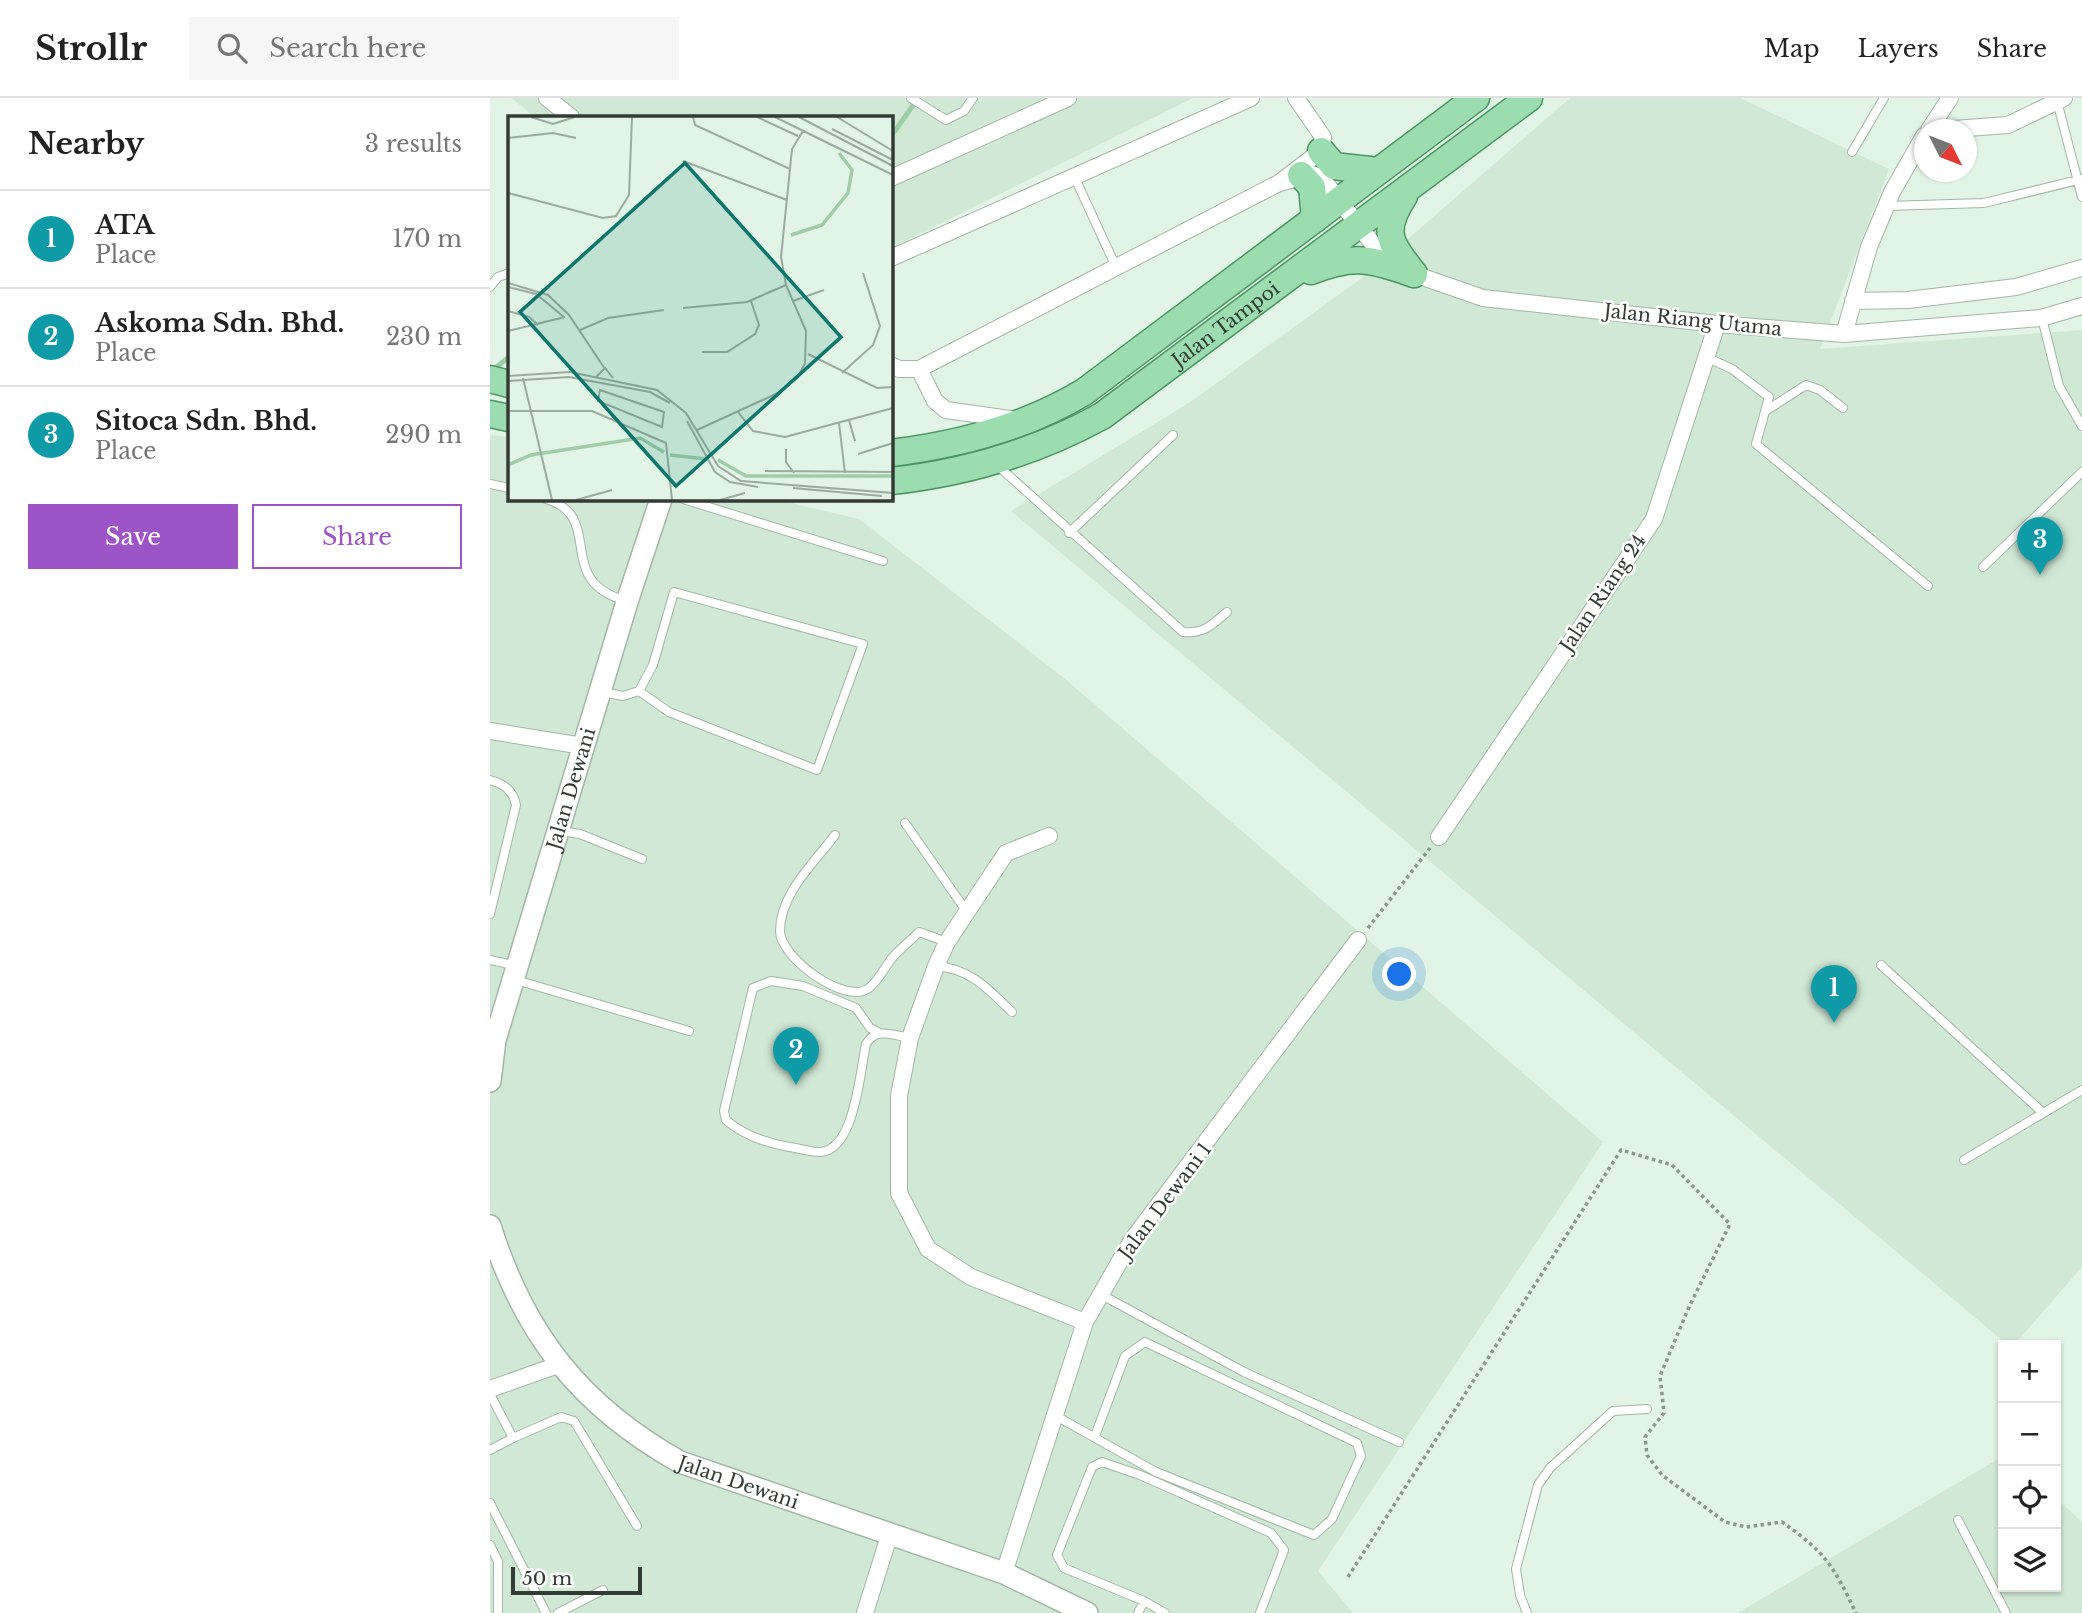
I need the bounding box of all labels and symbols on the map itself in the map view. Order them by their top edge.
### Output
inset map [508,116,892,500]
north arrow [1914,119,1977,182]
street label: Jalan Tampoi [1165,276,1284,373]
street label: Jalan Riang Utama [1600,299,1784,341]
pin: 3 [2017,517,2063,575]
street label: Jalan Riang 24 [1553,530,1651,659]
street label: Jalan Dewani [541,724,600,855]
your location [1382,957,1416,991]
pin: 1 [1811,965,1857,1023]
pin: 2 [773,1027,819,1085]
street label: Jalan Dewani 1 [1112,1138,1216,1266]
street label: Jalan Dewani [672,1450,802,1513]
scale bar [511,1564,642,1596]

